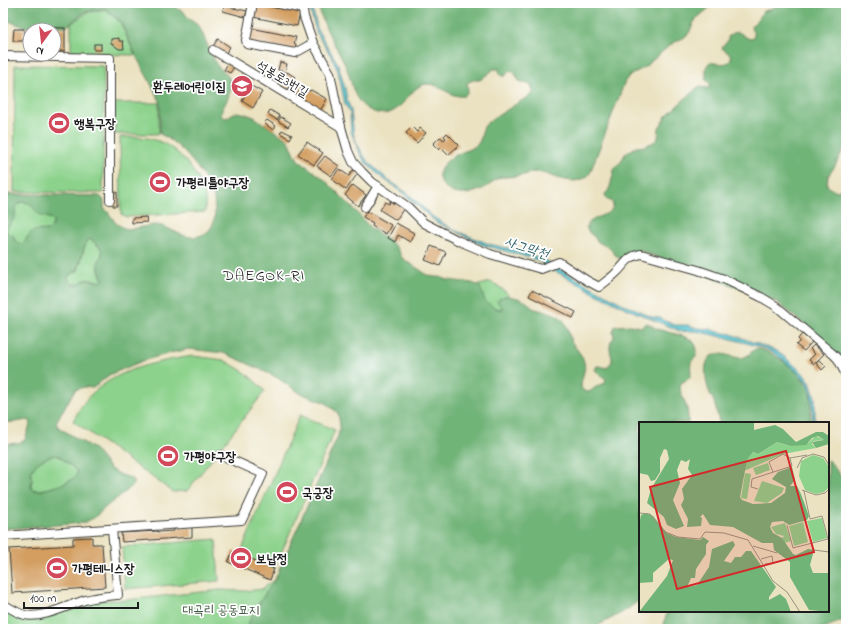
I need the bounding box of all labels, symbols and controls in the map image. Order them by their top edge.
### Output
north arrow [22,22,62,62]
text: N [34,42,45,59]
street label: 석봉로3번길 [253,56,312,102]
school or university icon: 환두레어린이집 [229,73,255,99]
place label: 환두레어린이집 [153,78,226,97]
sports icon: 행복구장 [46,110,72,136]
place label: 행복구장 [73,115,116,134]
sports icon: 가평리틀야구장 [147,169,173,195]
place label: 가평리틀야구장 [176,174,250,193]
water label: 사그막천 [502,231,553,266]
district label: DAEGOK-RI [222,265,305,287]
inset map [639,422,829,612]
sports icon: 가평야구장 [155,443,181,469]
place label: 가평야구장 [184,448,237,467]
sports icon: 국궁장 [274,479,300,505]
place label: 국궁장 [302,484,334,503]
sports icon: 보납정 [228,545,254,571]
place label: 보납정 [256,550,287,569]
sports icon: 가평테니스장 [44,555,70,581]
place label: 가평테니스장 [72,560,135,579]
scale bar [24,584,138,610]
text: 100 m [30,590,57,608]
park label: 대곡리 공동묘지 [183,601,259,620]

